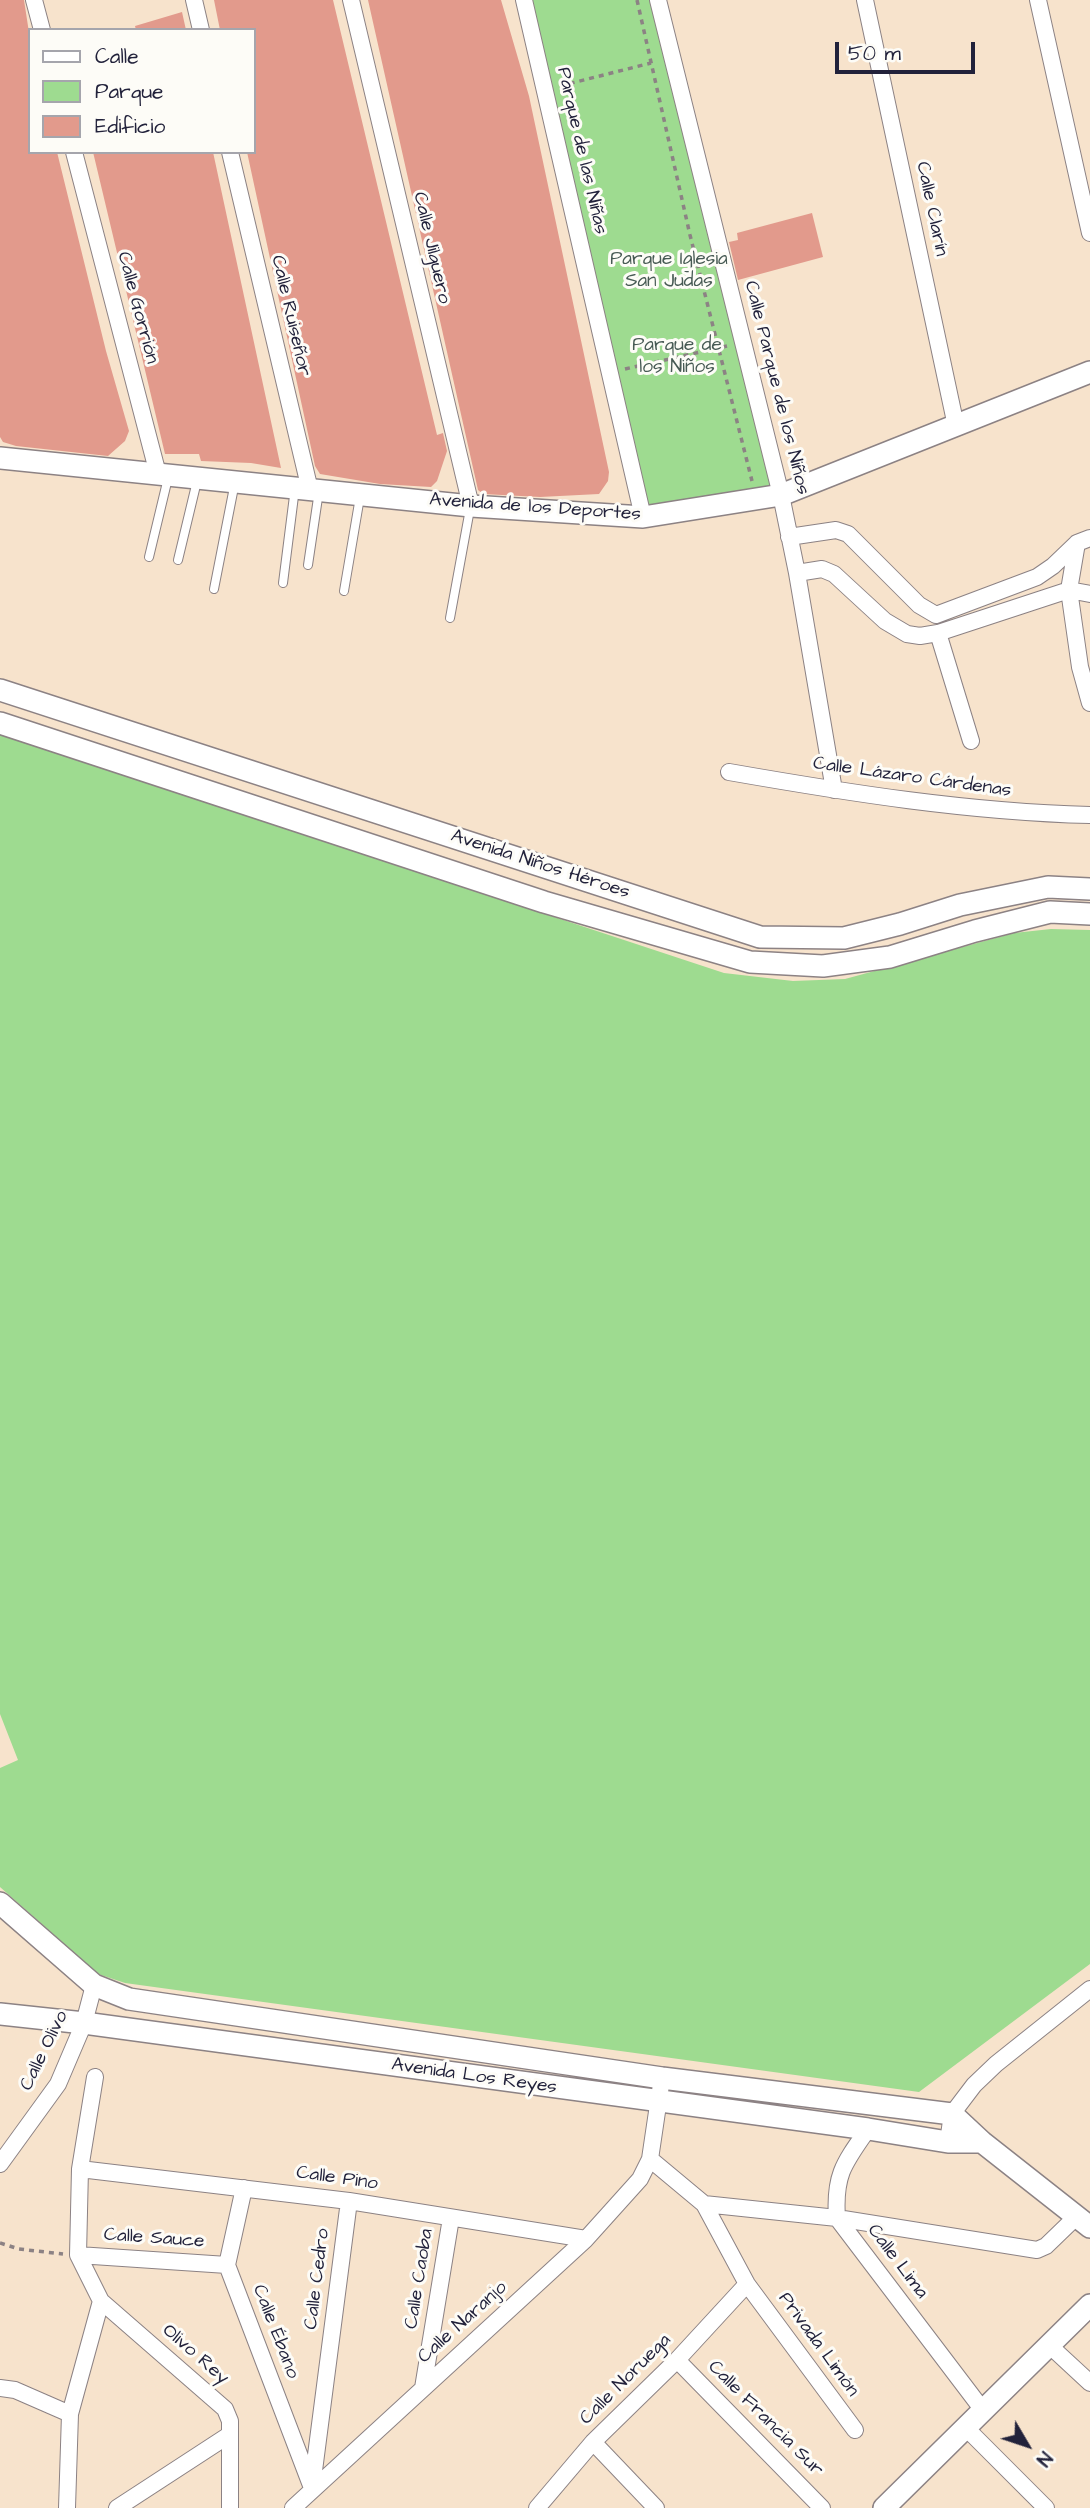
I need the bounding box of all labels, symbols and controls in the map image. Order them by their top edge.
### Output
legend [28,28,256,154]
scale bar [838,28,978,72]
text: 50 m [848,39,901,68]
text: Calle [95,42,139,71]
street label: Parque de las Niñas [551,65,611,237]
text: Parque [95,77,163,106]
text: Edificio [95,112,165,141]
street label: Calle Clarín [910,160,952,258]
street label: Calle Jilguero [407,190,455,306]
park label: Parque Iglesia San Judas [610,249,728,293]
street label: Calle Gorrión [111,250,163,366]
street label: Calle Ruiseñor [265,253,315,379]
street label: Calle Parque de los Niños [738,279,814,497]
park label: Parque de los Niños [632,335,722,379]
street label: Avenida de los Deportes [428,489,642,527]
street label: Calle Lázaro Cárdenas [811,753,1013,803]
street label: Avenida Niños Héroes [448,825,632,905]
street label: Calle Olivo [16,2007,74,2095]
street label: Avenida Los Reyes [390,2054,558,2100]
street label: Calle Pino [295,2162,379,2196]
street label: Calle Lima [862,2220,932,2304]
street label: Calle Sauce [103,2224,205,2254]
street label: Calle Cedro [300,2227,336,2331]
street label: Calle Caoba [401,2227,439,2331]
street label: Calle Naranjo [414,2277,512,2369]
street label: Calle Ébano [247,2282,303,2382]
street label: Privada Limón [773,2289,863,2401]
street label: Olivo Rey [157,2320,233,2390]
street label: Calle Noruega [576,2330,676,2430]
street label: Calle Francia Sur [702,2356,828,2482]
north arrow [992,2410,1062,2480]
text: N [1029,2445,1058,2472]

